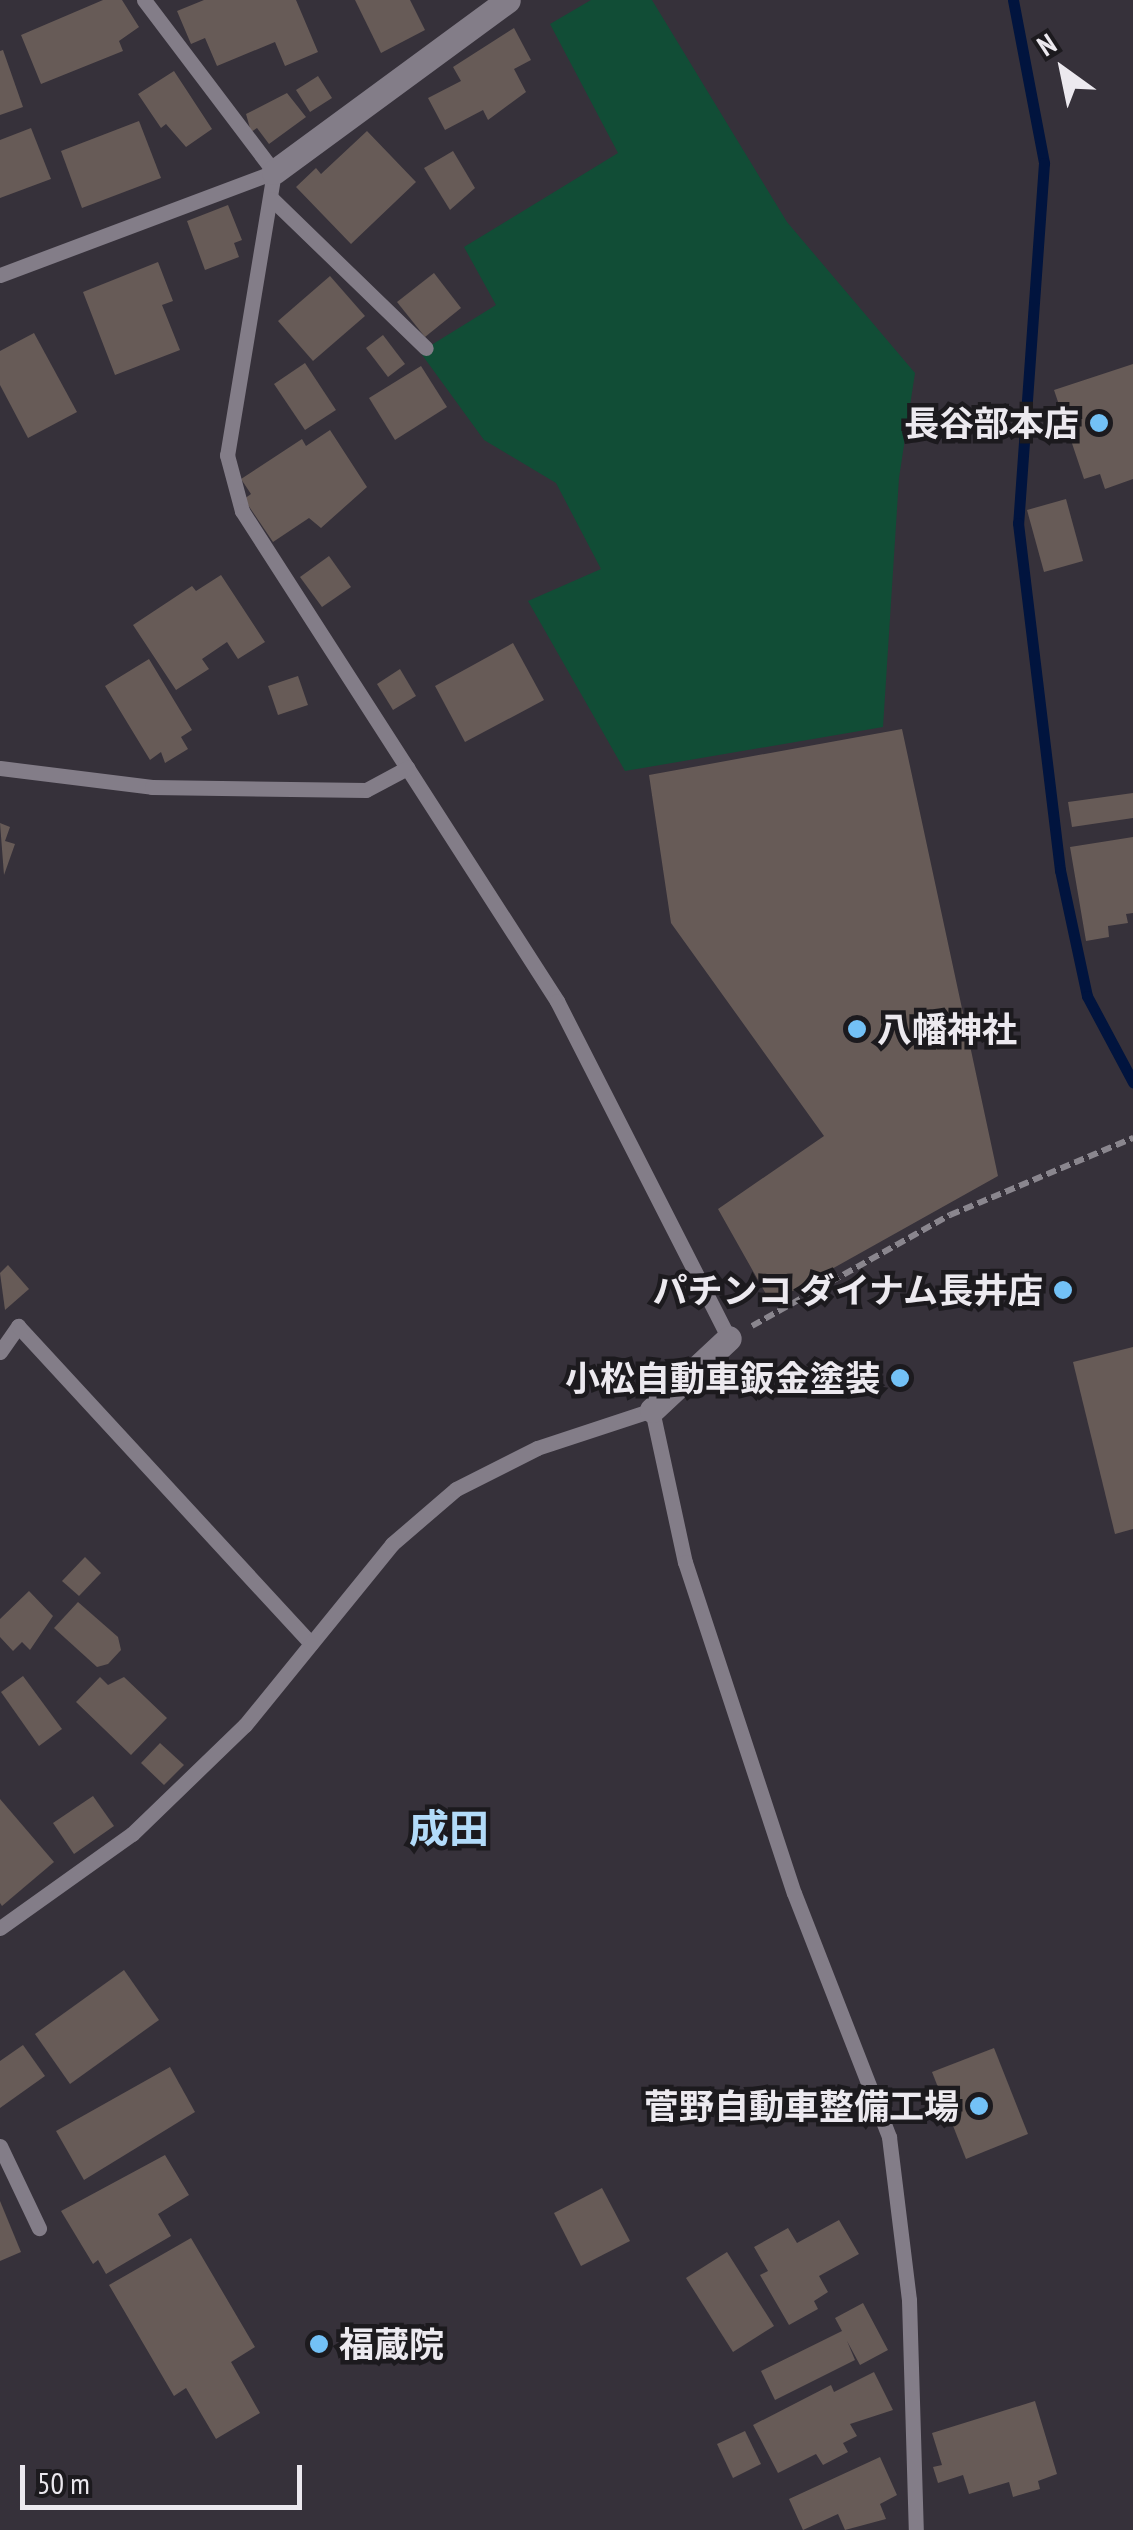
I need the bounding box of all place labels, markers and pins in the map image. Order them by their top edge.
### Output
place label: 長谷部本店 [904,402,1079,444]
marker: 長谷部本店 [1088,412,1110,434]
place label: 八幡神社 [877,1008,1017,1050]
marker: 八幡神社 [846,1018,868,1040]
place label: パチンコ ダイナム長井店 [651,1269,1043,1311]
marker: パチンコ ダイナム長井店 [1052,1279,1074,1301]
place label: 小松自動車鈑金塗装 [565,1357,880,1399]
marker: 小松自動車鈑金塗装 [889,1367,911,1389]
place label: 菅野自動車整備工場 [644,2085,959,2127]
marker: 菅野自動車整備工場 [968,2095,990,2117]
place label: 福蔵院 [339,2323,444,2365]
marker: 福蔵院 [308,2333,330,2355]

